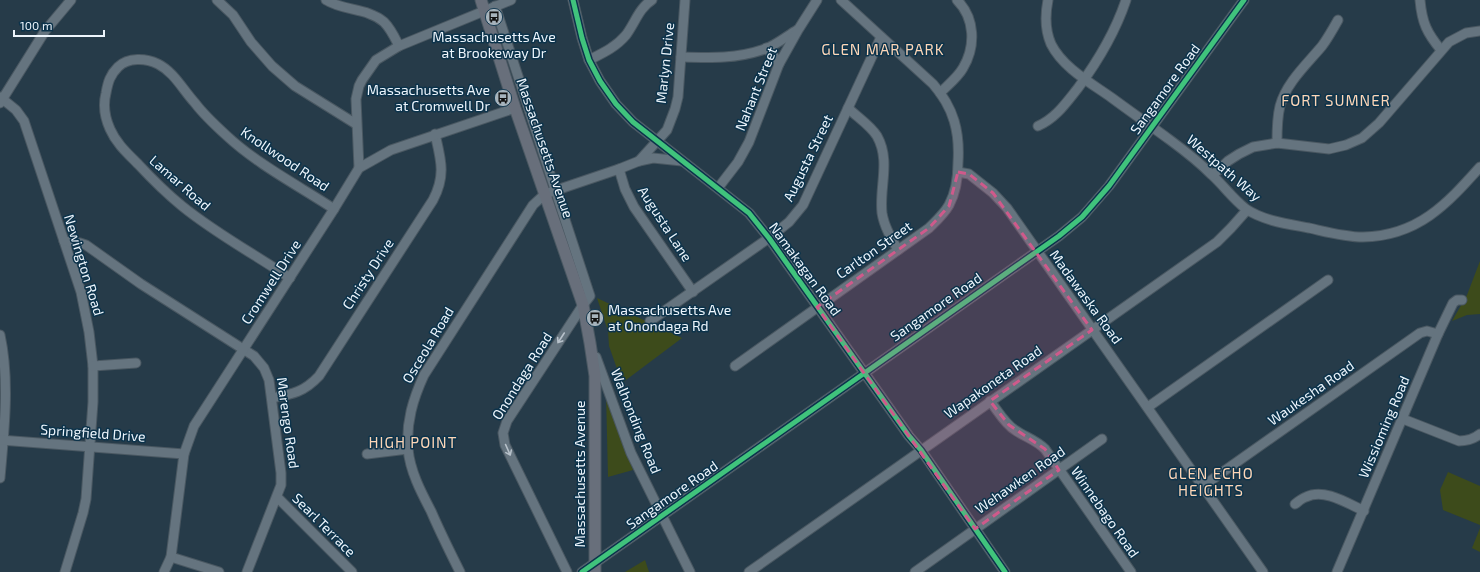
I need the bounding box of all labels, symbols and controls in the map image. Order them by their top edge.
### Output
bus stop icon: Massachusetts Ave at Brookeway Dr [484,7,504,27]
scale bar [14,12,104,38]
text: 100 m [20,18,52,32]
street label: Marlyn Drive [652,22,677,104]
place label: Massachusetts Ave at Brookeway Dr [432,28,556,61]
district label: GLEN MAR PARK [821,40,945,58]
street label: Sangamore Road [1126,40,1203,137]
street label: Nahant Street [731,44,780,133]
street label: Massachusetts Avenue [514,76,577,220]
place label: Massachusetts Ave at Cromwell Dr [367,81,490,114]
bus stop icon: Massachusetts Ave at Cromwell Dr [493,88,513,108]
district label: FORT SUMNER [1281,91,1391,109]
street label: Augusta Street [779,112,836,204]
street label: Knollwood Road [238,123,333,195]
street label: Westpath Way [1184,131,1266,205]
street label: Lamar Road [146,151,214,214]
street label: Augusta Lane [635,183,696,265]
street label: Newington Road [61,212,108,318]
street label: Carlton Street [832,217,915,282]
street label: Namakagan Road [766,219,845,319]
street label: Christy Drive [338,235,397,312]
street label: Cromwell Drive [237,236,304,327]
street label: Madawaska Road [1047,246,1126,347]
street label: Sangamore Road [887,269,985,344]
place label: Massachusetts Ave at Onondaga Rd [608,301,731,334]
street label: Osceola Road [398,304,457,386]
bus stop icon: Massachusetts Ave at Onondaga Rd [585,308,605,328]
street label: Onondaga Road [488,329,555,423]
one-way arrow [557,332,565,343]
street label: Wapakoneta Road [941,342,1045,422]
street label: Waukesha Road [1264,357,1357,429]
street label: Walhonding Road [608,366,665,476]
street label: Wissioming Road [1354,373,1413,481]
street label: Marengo Road [274,376,303,470]
street label: Massachusetts Avenue [571,401,588,547]
street label: Springfield Drive [40,420,146,445]
district label: HIGH POINT [369,433,457,451]
street label: Wehawken Road [971,442,1068,517]
one-way arrow [505,444,512,456]
street label: Sangamore Road [623,457,721,532]
street label: Winnebago Road [1068,463,1143,561]
district label: GLEN ECHO HEIGHTS [1168,464,1254,499]
street label: Searl Terrace [289,489,360,560]

